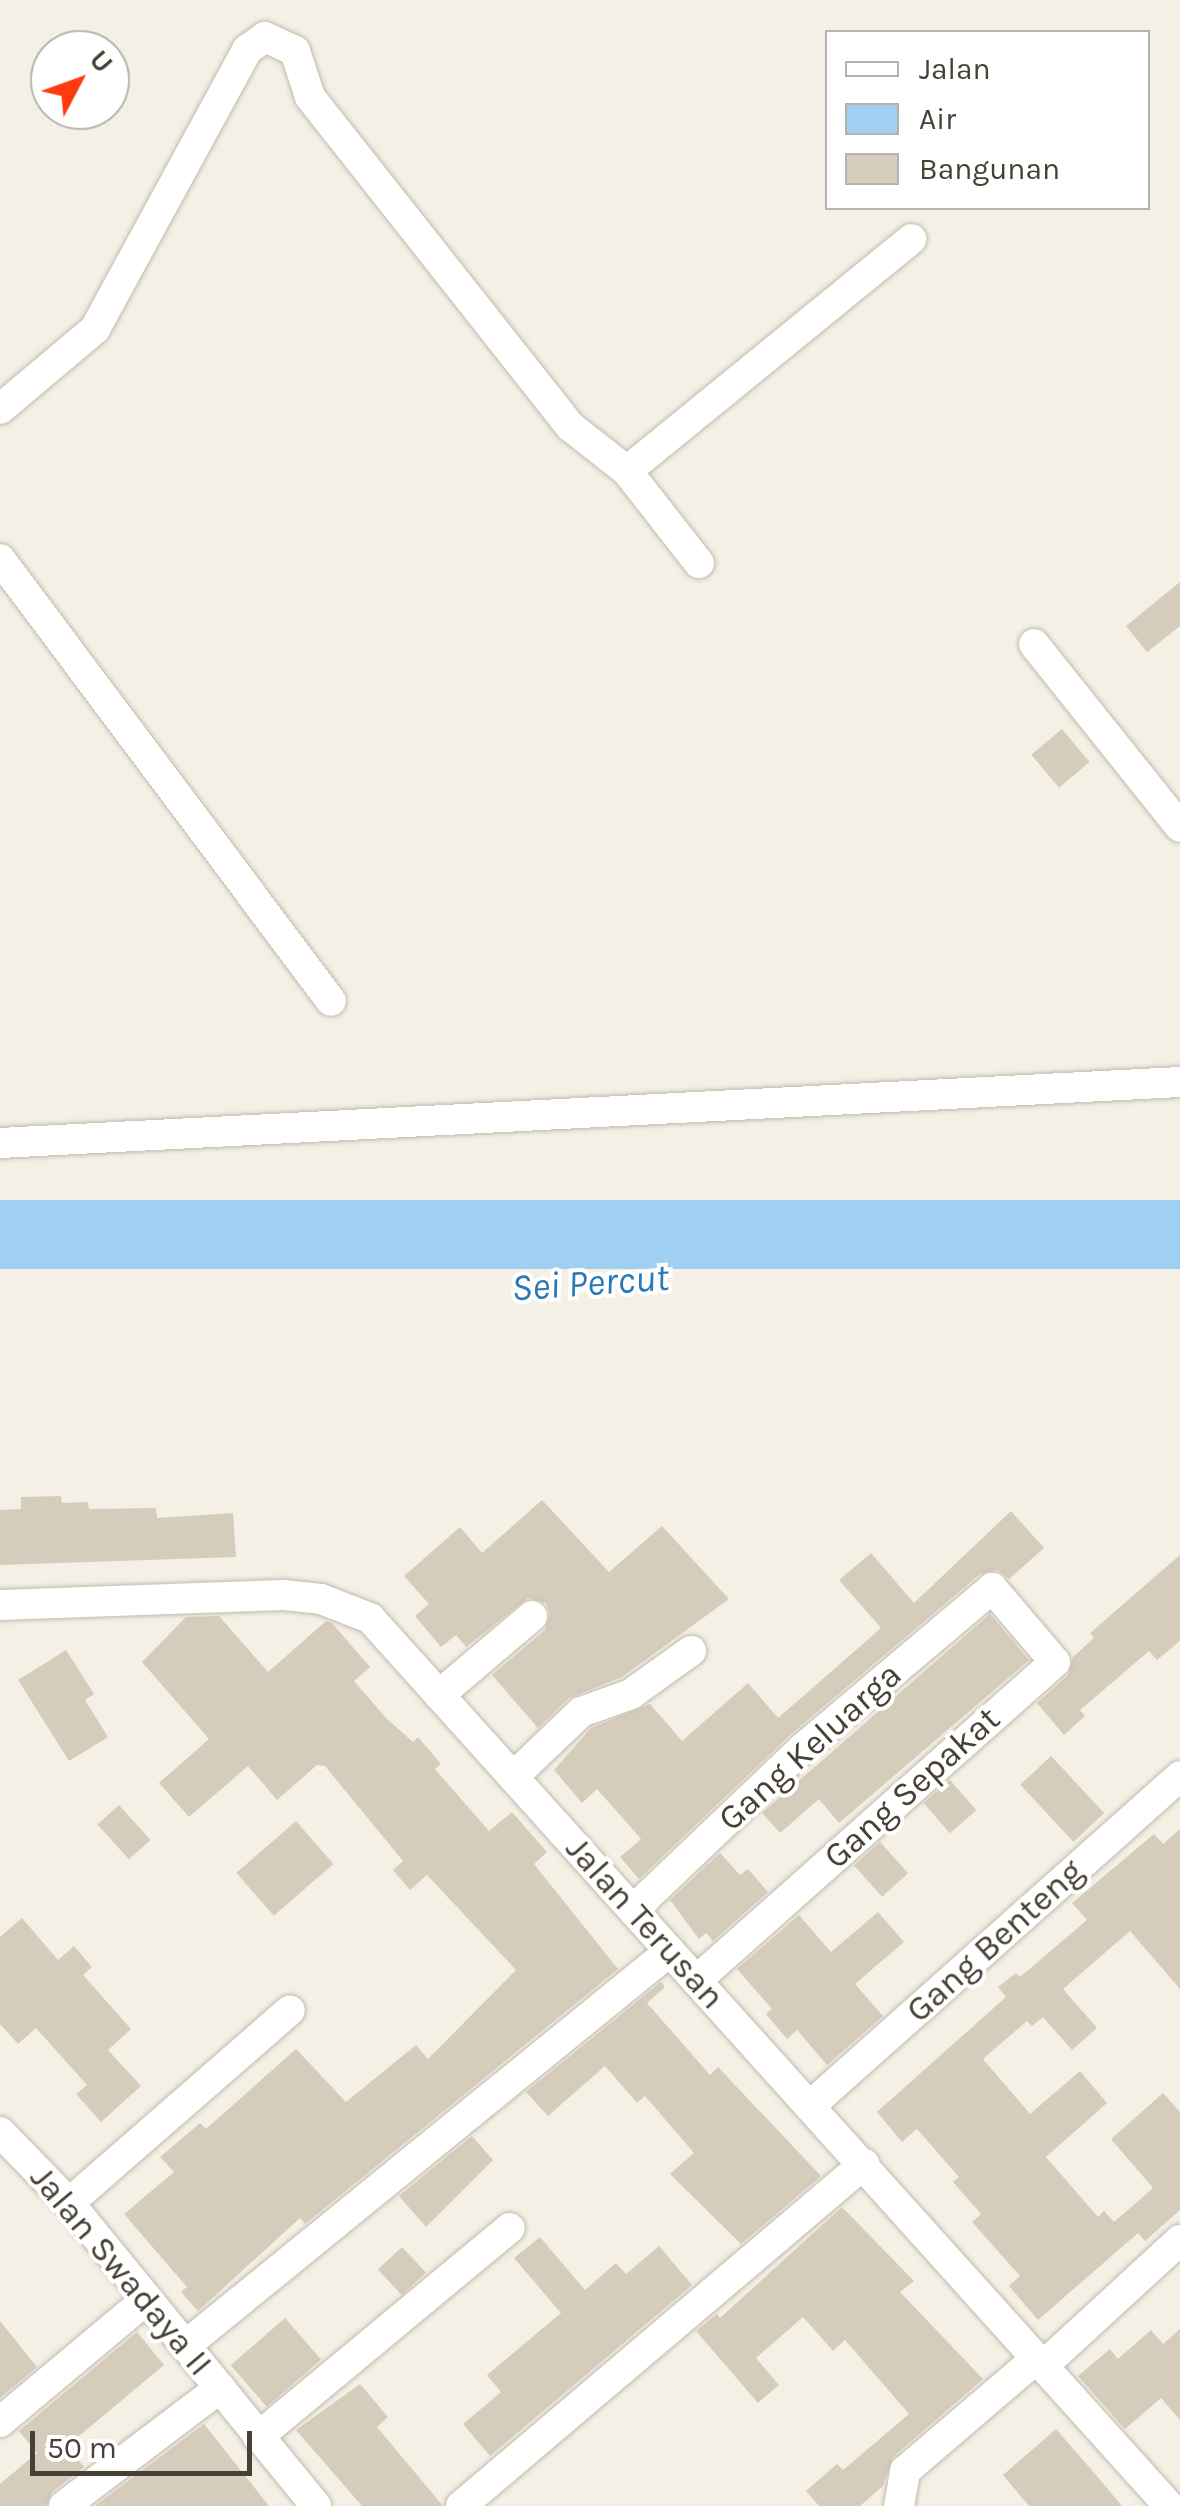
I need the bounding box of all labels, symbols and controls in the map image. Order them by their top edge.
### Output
north arrow [30,30,130,130]
legend [825,30,1150,210]
text: U [83,43,120,79]
text: Jalan [919,51,991,87]
text: Air [919,101,956,137]
text: Bangunan [919,151,1060,187]
water label: Sei Percut [510,1255,670,1311]
street label: Gang Keluarga [710,1654,910,1840]
street label: Gang Sepakat [815,1698,1009,1878]
street label: Jalan Terusan [557,1828,733,2018]
street label: Gang Benteng [898,1850,1092,2032]
street label: Jalan Swadaya II [21,2157,221,2385]
scale bar [35,2411,258,2473]
text: 50 m [47,2430,117,2466]

